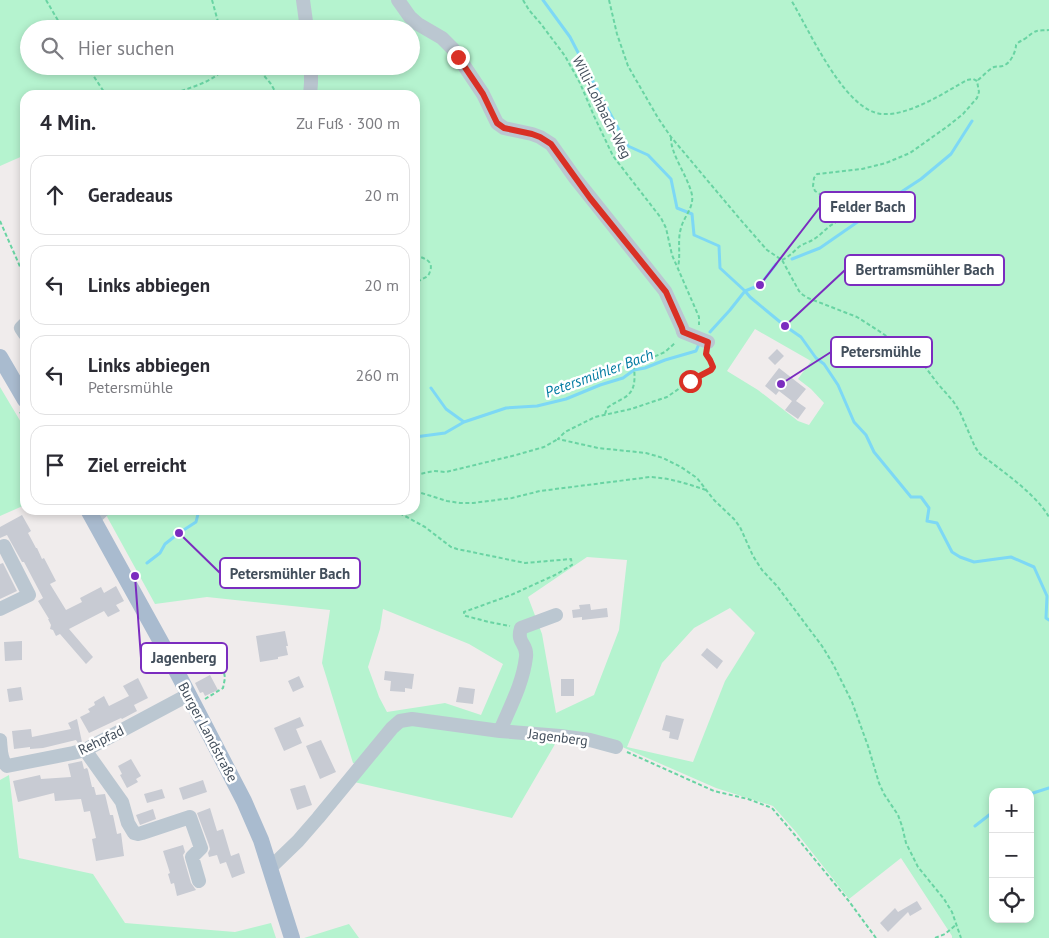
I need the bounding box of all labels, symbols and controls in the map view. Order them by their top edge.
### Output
search box [20,20,420,75]
icon: search [38,34,66,62]
text: Hier suchen [78,36,174,60]
route end [447,46,470,69]
street label: Willi-Lohbach-Weg [568,53,636,161]
text: 4 Min. [40,109,96,136]
text: Zu Fuß · 300 m [296,113,400,133]
icon: ahead [41,181,69,209]
text: Geradeaus [88,183,173,207]
text: 20 m [364,185,399,205]
callout: Felder Bach [820,192,915,222]
text: Felder Bach [830,197,906,216]
callout: Bertramsmühler Bach [845,255,1004,285]
text: Bertramsmühler Bach [856,260,994,279]
icon: left [41,271,69,299]
text: Links abbiegen [88,273,210,297]
text: 20 m [364,275,399,295]
callout: Petersmühle [831,337,932,367]
text: Petersmühle [841,342,922,361]
water label: Petersmühler Bach [542,345,656,401]
text: Links abbiegen [88,353,210,377]
icon: left [41,361,69,389]
text: 260 m [356,365,399,385]
route start [679,370,702,393]
text: Petersmühle [88,377,173,397]
icon: arrive [41,451,69,479]
text: Ziel erreicht [88,453,186,477]
callout: Petersmühler Bach [220,558,360,588]
text: Petersmühler Bach [230,564,350,583]
callout: Jagenberg [141,643,227,673]
text: Jagenberg [150,648,217,667]
street label: Burger Landstraße [174,679,242,785]
street label: Rehpfad [75,721,127,759]
street label: Jagenberg [526,724,589,750]
map controls [989,788,1034,923]
button: + [989,788,1034,833]
button: − [989,833,1034,878]
button: locate [989,878,1034,923]

